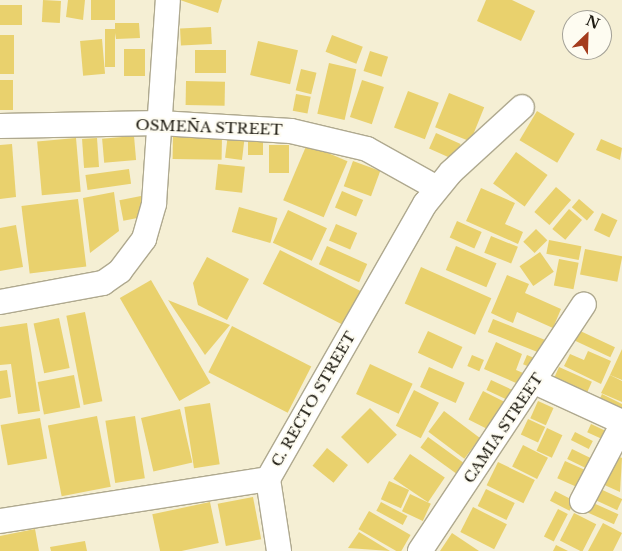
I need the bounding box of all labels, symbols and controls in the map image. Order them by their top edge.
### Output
north arrow [562,10,612,60]
text: N [583,11,602,33]
street label: OSMEÑA STREET [135,115,283,139]
street label: C. RECTO STREET [267,328,359,470]
street label: CAMIA STREET [459,369,547,487]

